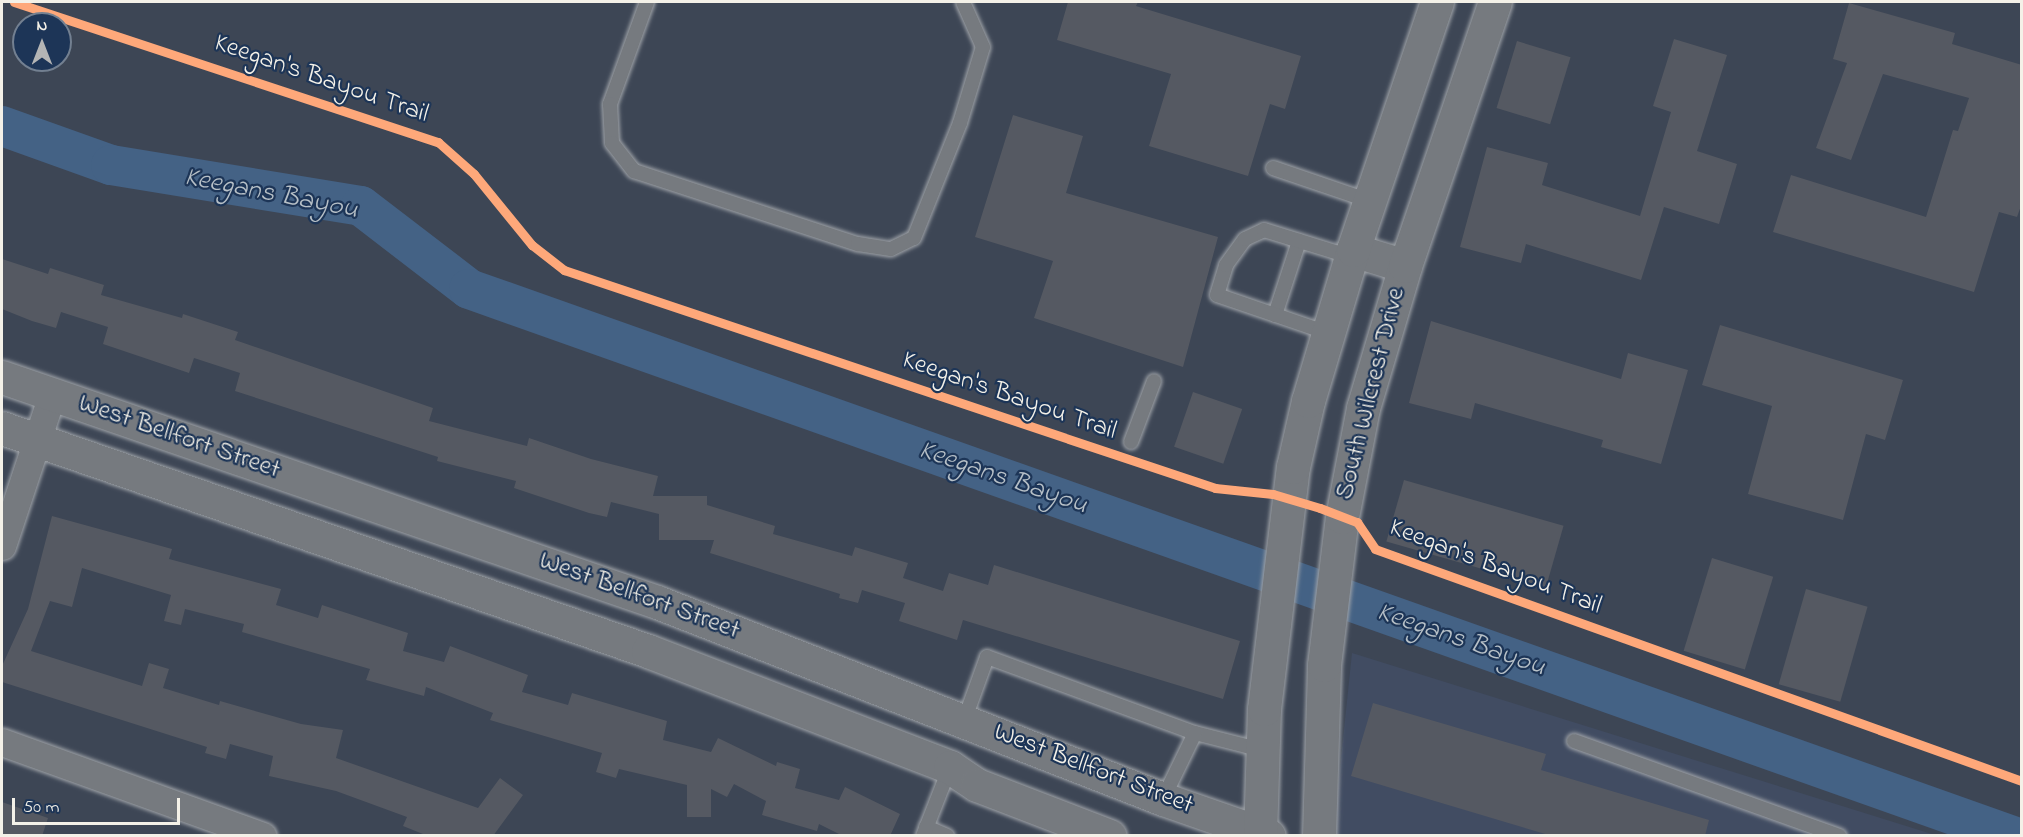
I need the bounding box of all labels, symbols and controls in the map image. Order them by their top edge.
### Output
north arrow [12,12,72,72]
text: N [37,14,47,38]
street label: Keegan's Bayou Trail [210,29,432,131]
water label: Keegans Bayou [182,161,360,227]
street label: South Wilcrest Drive [1331,285,1413,503]
street label: Keegan's Bayou Trail [898,346,1120,448]
street label: West Bellfort Street [74,389,284,487]
water label: Keegans Bayou [915,434,1091,522]
street label: Keegan's Bayou Trail [1385,513,1605,623]
street label: West Bellfort Street [535,546,743,648]
water label: Keegans Bayou [1373,596,1549,684]
street label: West Bellfort Street [989,718,1197,822]
scale bar [15,786,183,824]
text: 50 m [23,795,60,821]

